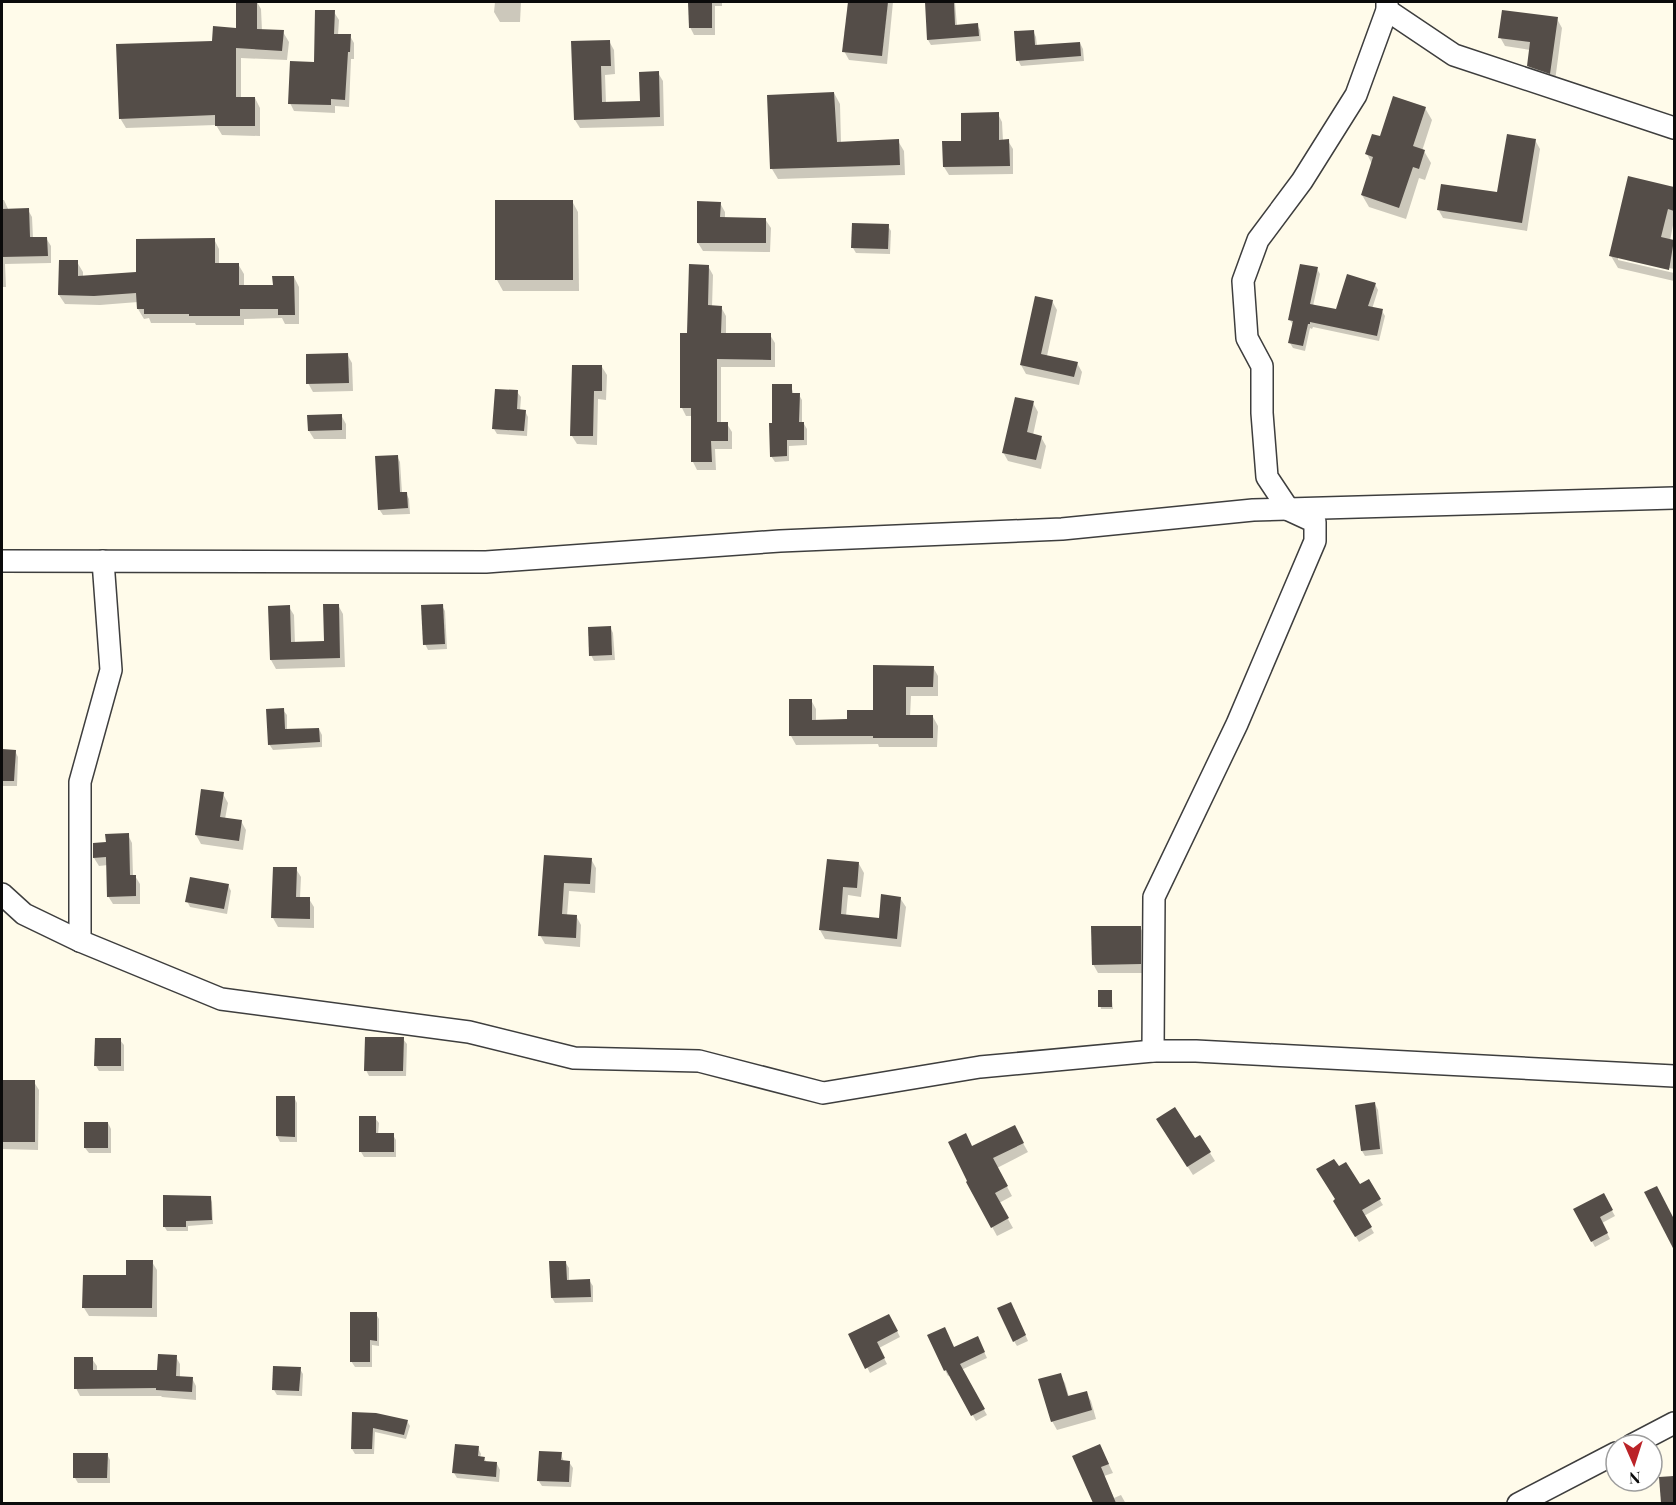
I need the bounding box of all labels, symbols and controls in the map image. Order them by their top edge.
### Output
north arrow [1604,1433,1664,1493]
text: N [1628,1468,1641,1489]

